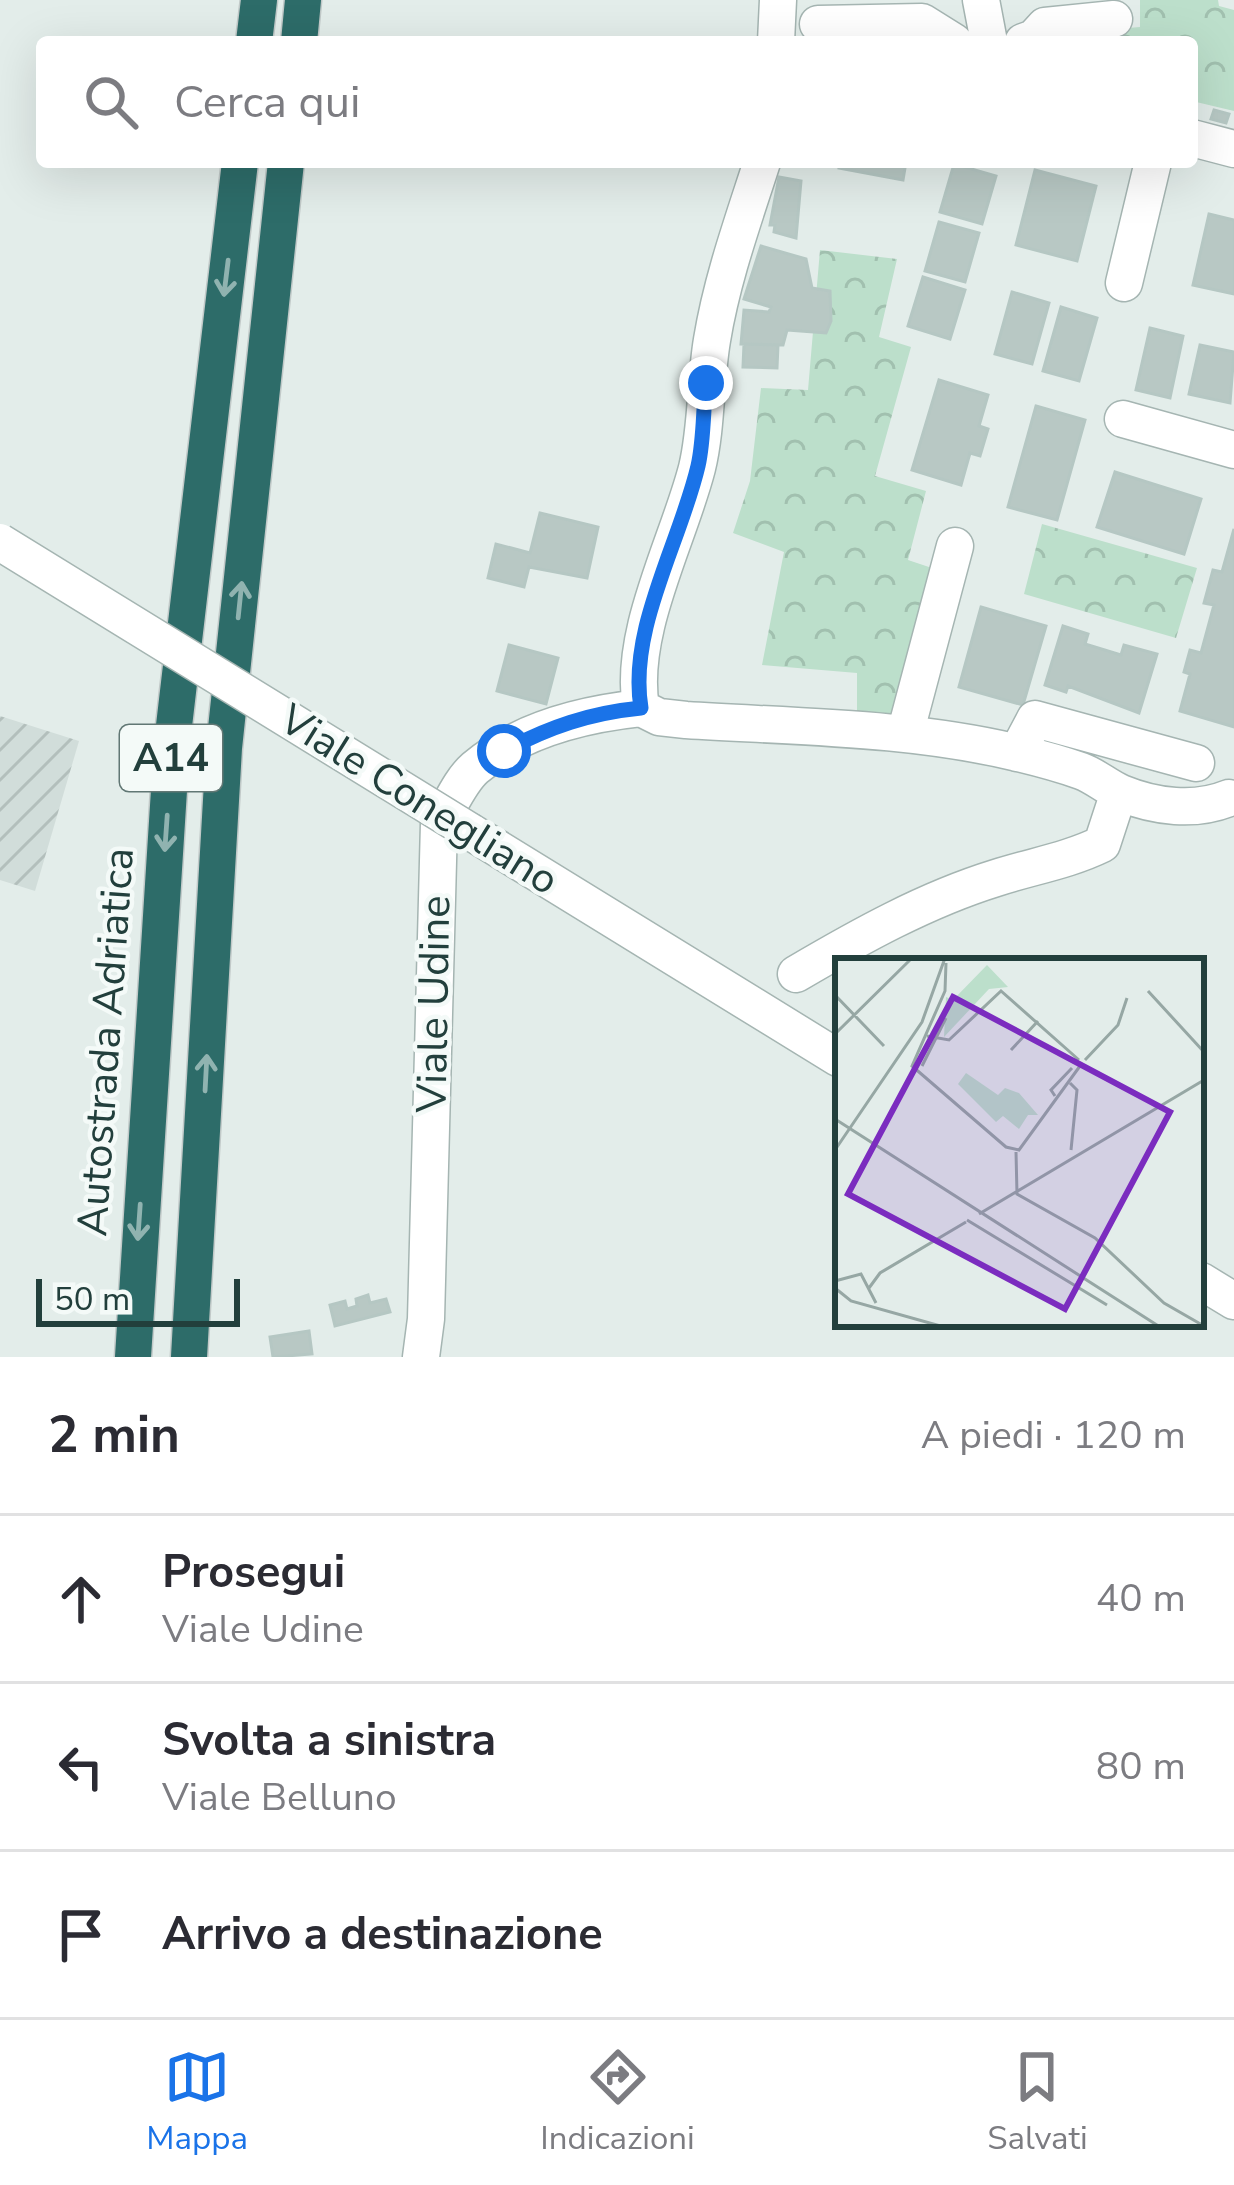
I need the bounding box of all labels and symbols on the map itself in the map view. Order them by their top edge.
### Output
one-way arrow [215,258,237,297]
route end [679,356,733,410]
one-way arrow [229,581,251,620]
street label: Viale Conegliano [268,691,569,909]
route start [477,724,531,778]
road number: A14 [120,725,222,791]
one-way arrow [154,813,177,852]
street label: Autostrada Adriatica [64,846,148,1238]
street label: Viale Udine [404,895,464,1114]
inset map [835,958,1204,1327]
one-way arrow [195,1054,218,1093]
one-way arrow [127,1202,150,1241]
scale bar [36,1273,240,1326]

